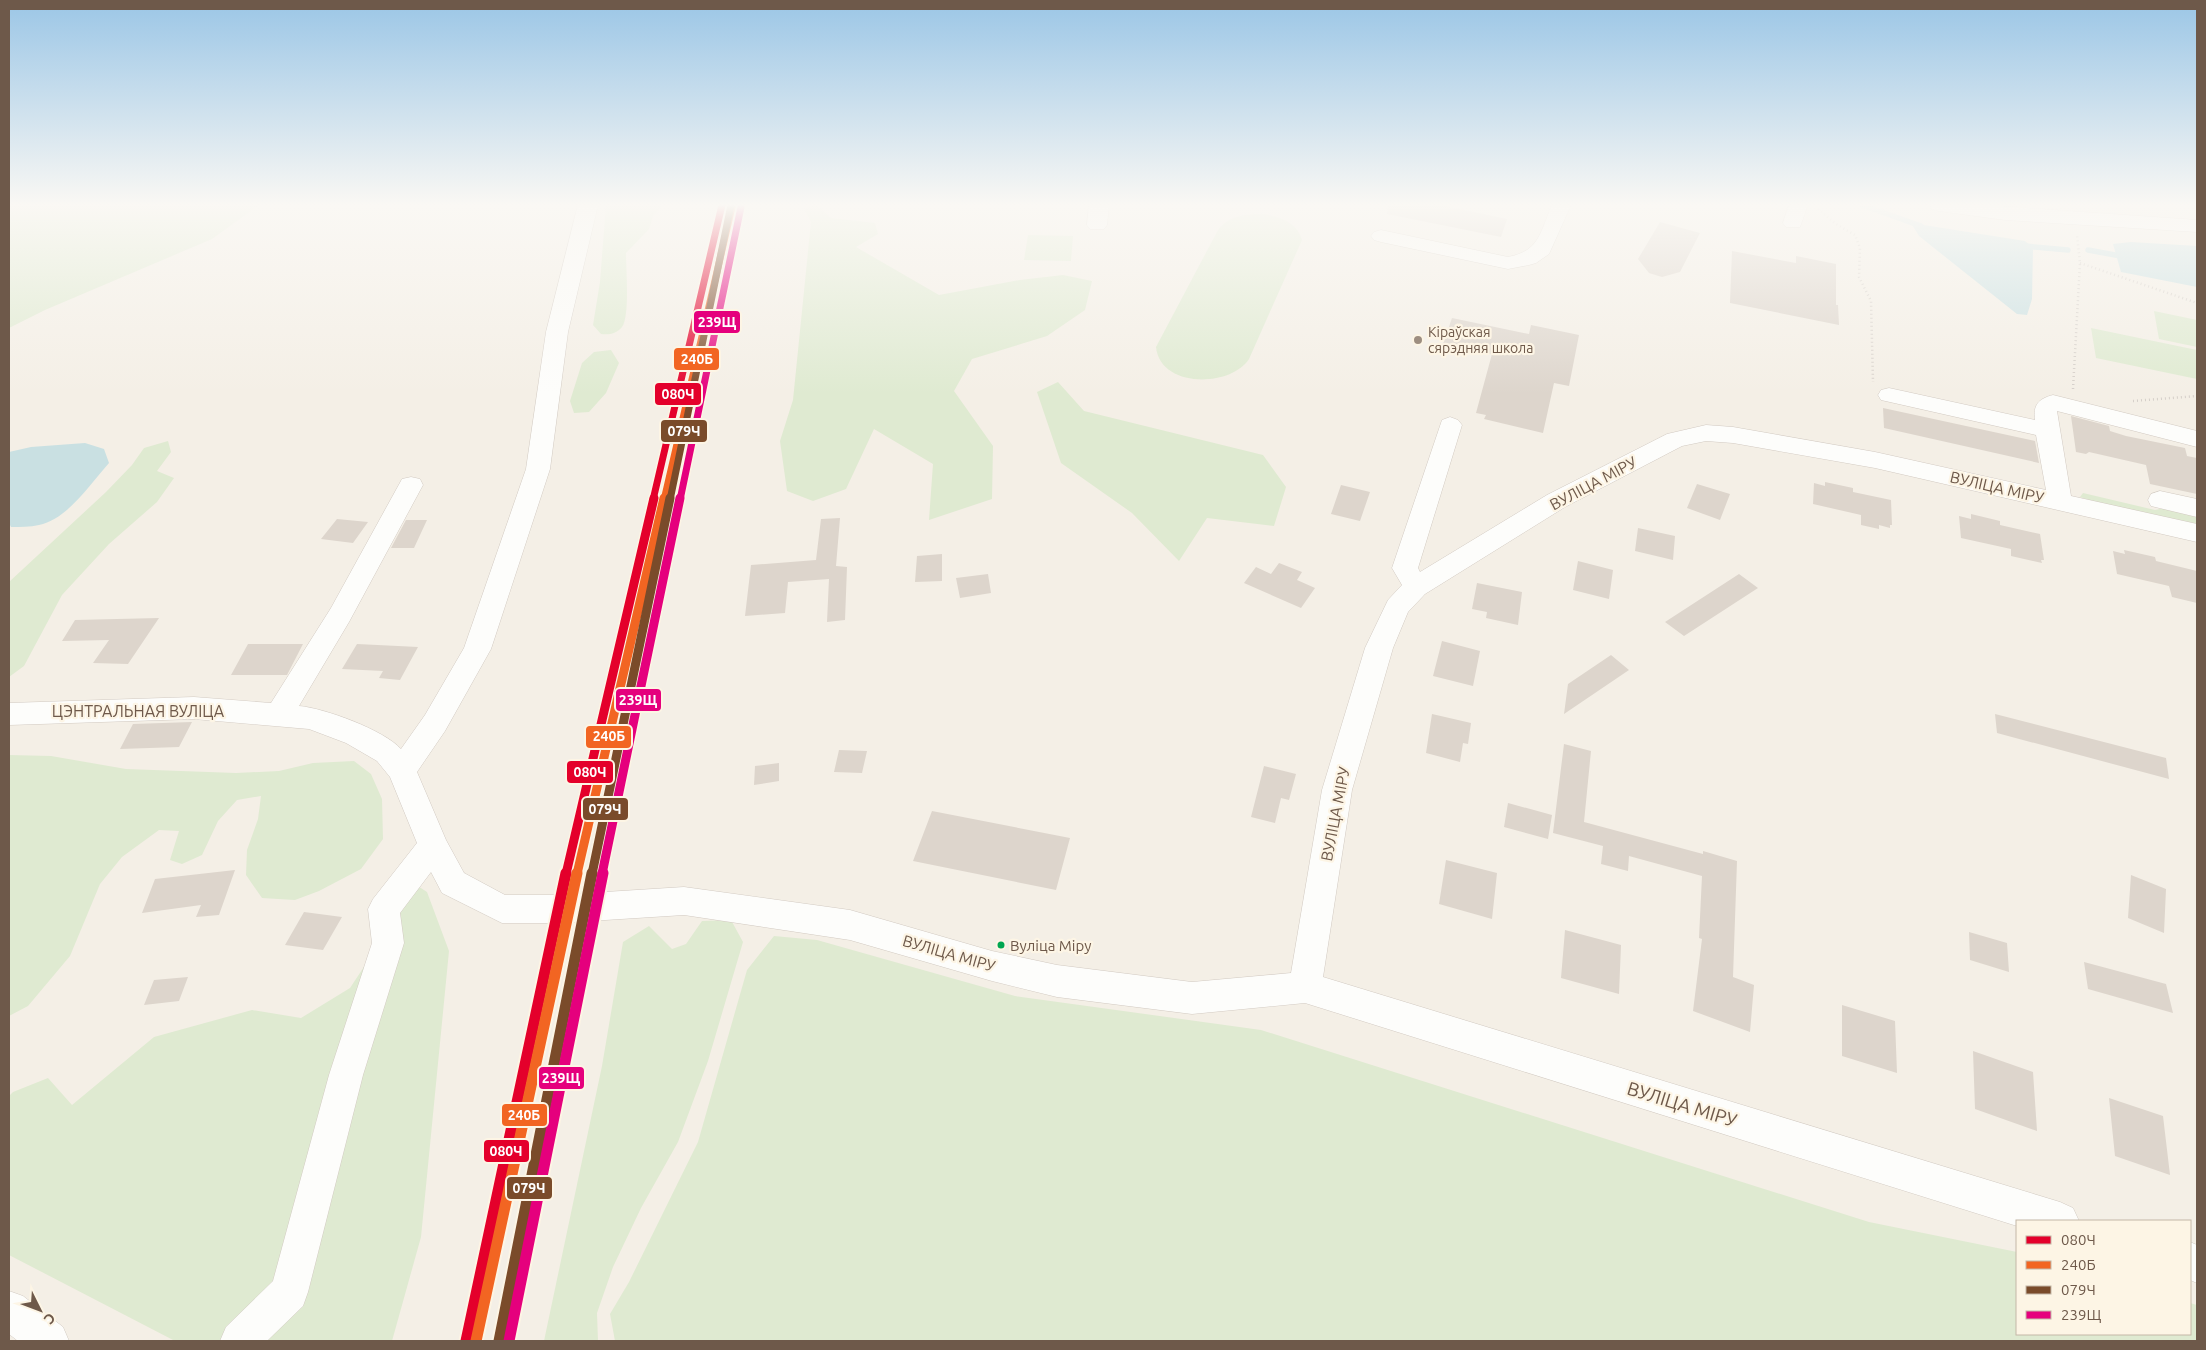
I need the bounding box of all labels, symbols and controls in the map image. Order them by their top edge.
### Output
line badge: 239Щ [693,310,741,334]
text: 239Щ [698,314,736,330]
place label: Кіраўская сярэдняя школа [1428,324,1534,356]
marker: Кіраўская сярэдняя школа [1412,334,1424,346]
line badge: 240Б [673,347,720,371]
text: 240Б [681,351,713,367]
line badge: 080Ч [654,382,702,406]
text: 080Ч [662,386,694,402]
line badge: 079Ч [660,419,708,443]
text: 079Ч [668,423,700,439]
street label: ВУЛІЦА МІРУ [1547,453,1639,513]
street label: ВУЛІЦА МІРУ [1948,467,2046,507]
line badge: 239Щ [615,688,662,712]
text: 239Щ [619,692,657,708]
street label: ЦЭНТРАЛЬНАЯ ВУЛІЦА [52,702,225,720]
line badge: 240Б [585,725,632,749]
text: 240Б [593,728,625,744]
line badge: 080Ч [566,760,614,784]
text: 080Ч [574,764,606,780]
street label: ВУЛІЦА МІРУ [1317,765,1353,863]
line badge: 079Ч [582,797,629,821]
text: 079Ч [589,801,621,817]
street label: ВУЛІЦА МІРУ [901,931,997,975]
place label: Вуліца Міру [1010,937,1091,954]
marker: Вуліца Міру [996,940,1006,950]
line badge: 239Щ [538,1066,585,1090]
text: 239Щ [542,1070,580,1086]
street label: ВУЛІЦА МІРУ [1625,1077,1740,1131]
line badge: 240Б [501,1103,548,1127]
text: 240Б [508,1107,540,1123]
line badge: 080Ч [483,1139,530,1163]
text: 080Ч [490,1143,522,1159]
line badge: 079Ч [506,1176,553,1200]
text: 079Ч [513,1180,545,1196]
legend [2016,1220,2191,1335]
text: 080Ч [2061,1231,2096,1248]
text: 240Б [2061,1256,2096,1273]
text: 079Ч [2061,1281,2096,1298]
north arrow [15,1285,65,1335]
text: 239Щ [2061,1306,2101,1323]
text: С [41,1310,59,1327]

